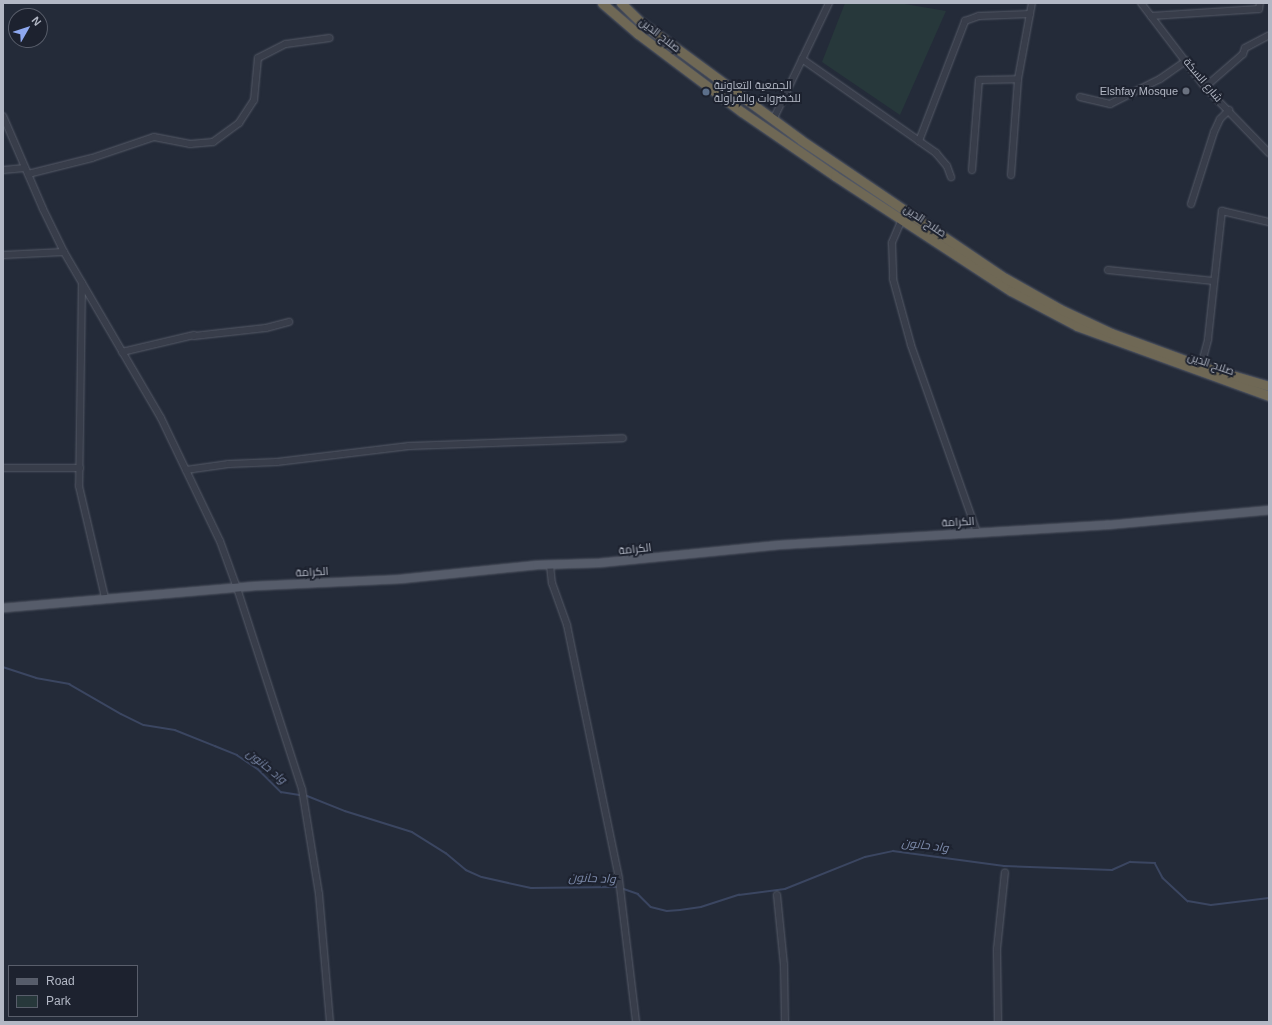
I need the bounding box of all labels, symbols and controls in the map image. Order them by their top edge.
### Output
north arrow [8,8,48,48]
text: N [29,14,44,28]
street label: صلاح الدين [637,15,683,55]
street label: شارع السكة [1181,55,1225,105]
place label: الجمعية التعاونية للخضروات والفراولة [714,79,801,105]
place label: Elshfay Mosque [1100,84,1178,98]
marker: Elshfay Mosque [1181,86,1191,96]
marker: الجمعية التعاونية للخضروات والفراولة [701,87,711,97]
street label: صلاح الدين [901,202,949,240]
street label: صلاح الدين [1186,350,1236,378]
street label: الكرامة [941,515,975,529]
street label: الكرامة [618,541,652,557]
street label: الكرامة [295,565,329,579]
water label: واد حانون [243,747,289,787]
water label: واد حانون [901,836,949,856]
water label: واد حانون [568,871,616,887]
legend [8,965,138,1017]
text: Road [46,974,75,988]
text: Park [46,994,71,1008]

